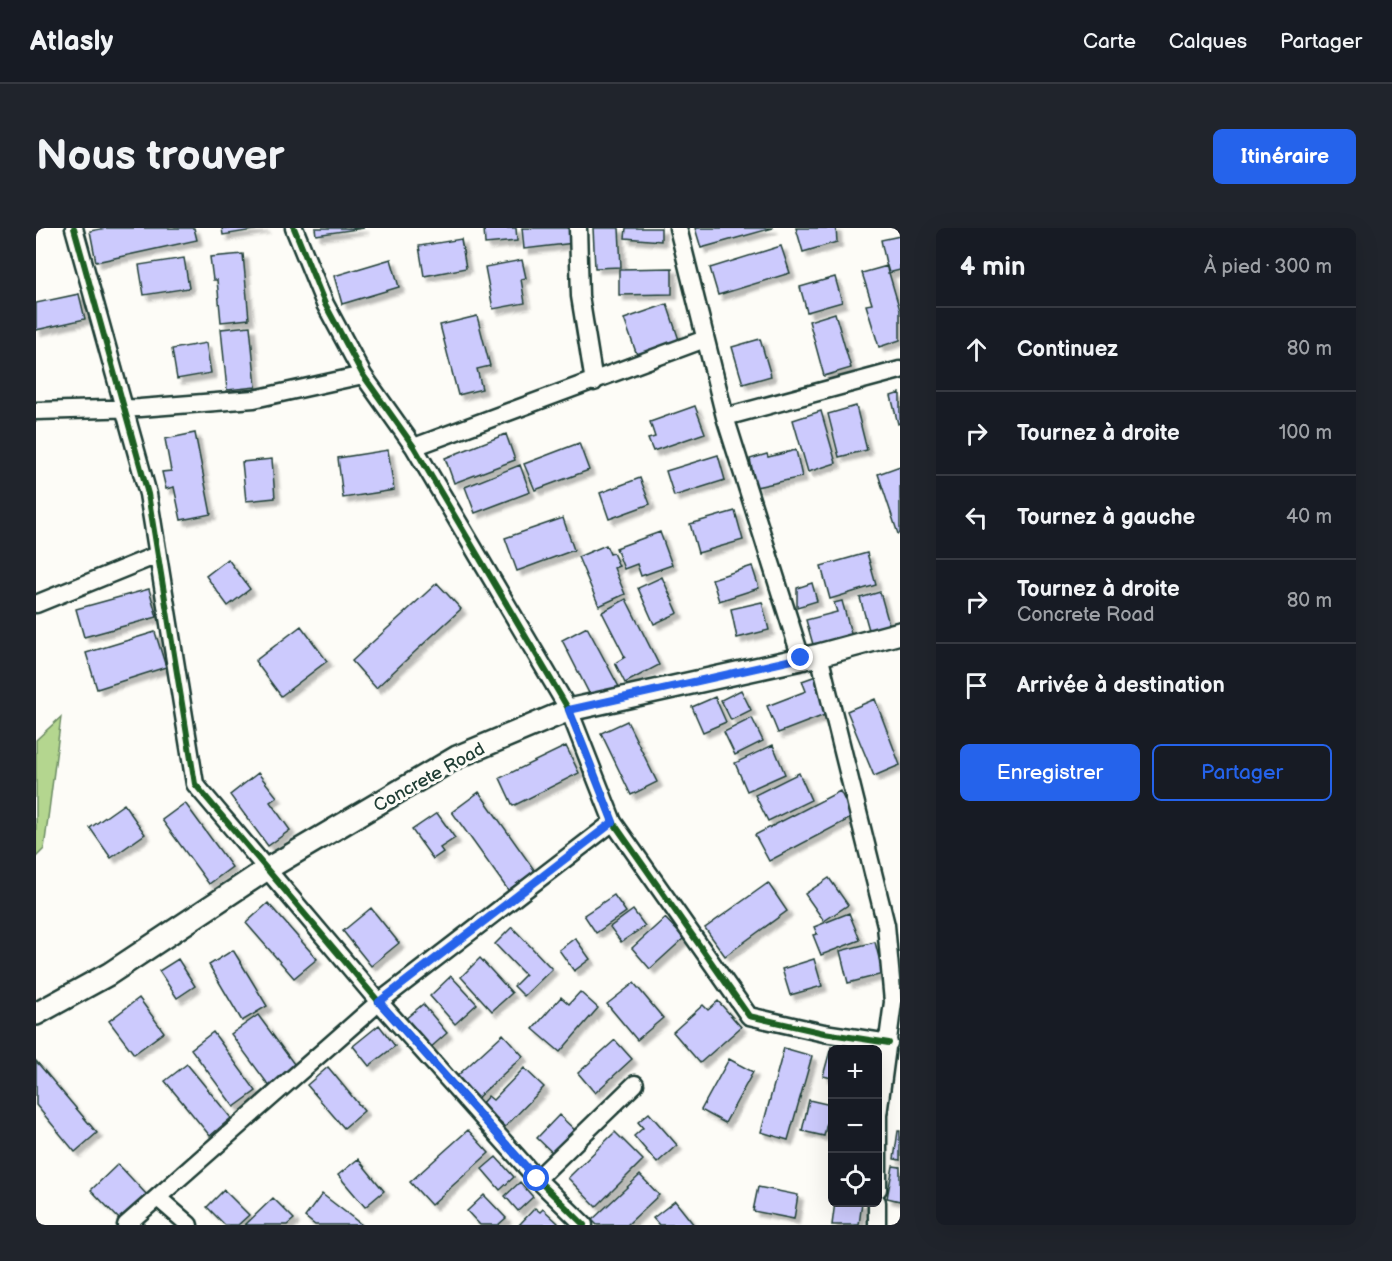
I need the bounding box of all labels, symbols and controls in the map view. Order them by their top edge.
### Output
text: Atlasly [30,25,113,58]
text: Carte [1083,29,1136,54]
text: Calques [1169,29,1247,54]
text: Partager [1280,29,1362,54]
button: Itinéraire [1213,129,1356,184]
text: Nous trouver [36,131,284,182]
text: 4 min [960,252,1025,283]
text: À pied · 300 m [1204,255,1332,279]
icon: ahead [960,333,993,366]
text: Continuez [1017,336,1118,363]
text: 80 m [1287,337,1332,361]
icon: right [960,417,993,450]
text: Tournez à droite [1017,420,1180,447]
text: 100 m [1279,421,1332,445]
icon: left [960,501,993,534]
text: Tournez à gauche [1017,504,1195,531]
text: 40 m [1286,505,1332,529]
text: Tournez à droite [1017,576,1180,603]
icon: right [960,585,993,618]
text: 80 m [1287,589,1332,613]
text: Concrete Road [1017,603,1154,627]
route end [787,644,813,670]
icon: arrive [960,669,993,702]
text: Arrivée à destination [1017,672,1225,699]
street label: Concrete Road [370,738,488,817]
button: Enregistrer [960,744,1140,801]
button: Partager [1152,744,1332,801]
map controls [828,1045,882,1207]
button: + [828,1045,882,1099]
button: − [828,1099,882,1153]
button: locate [828,1153,882,1207]
route start [523,1165,549,1191]

